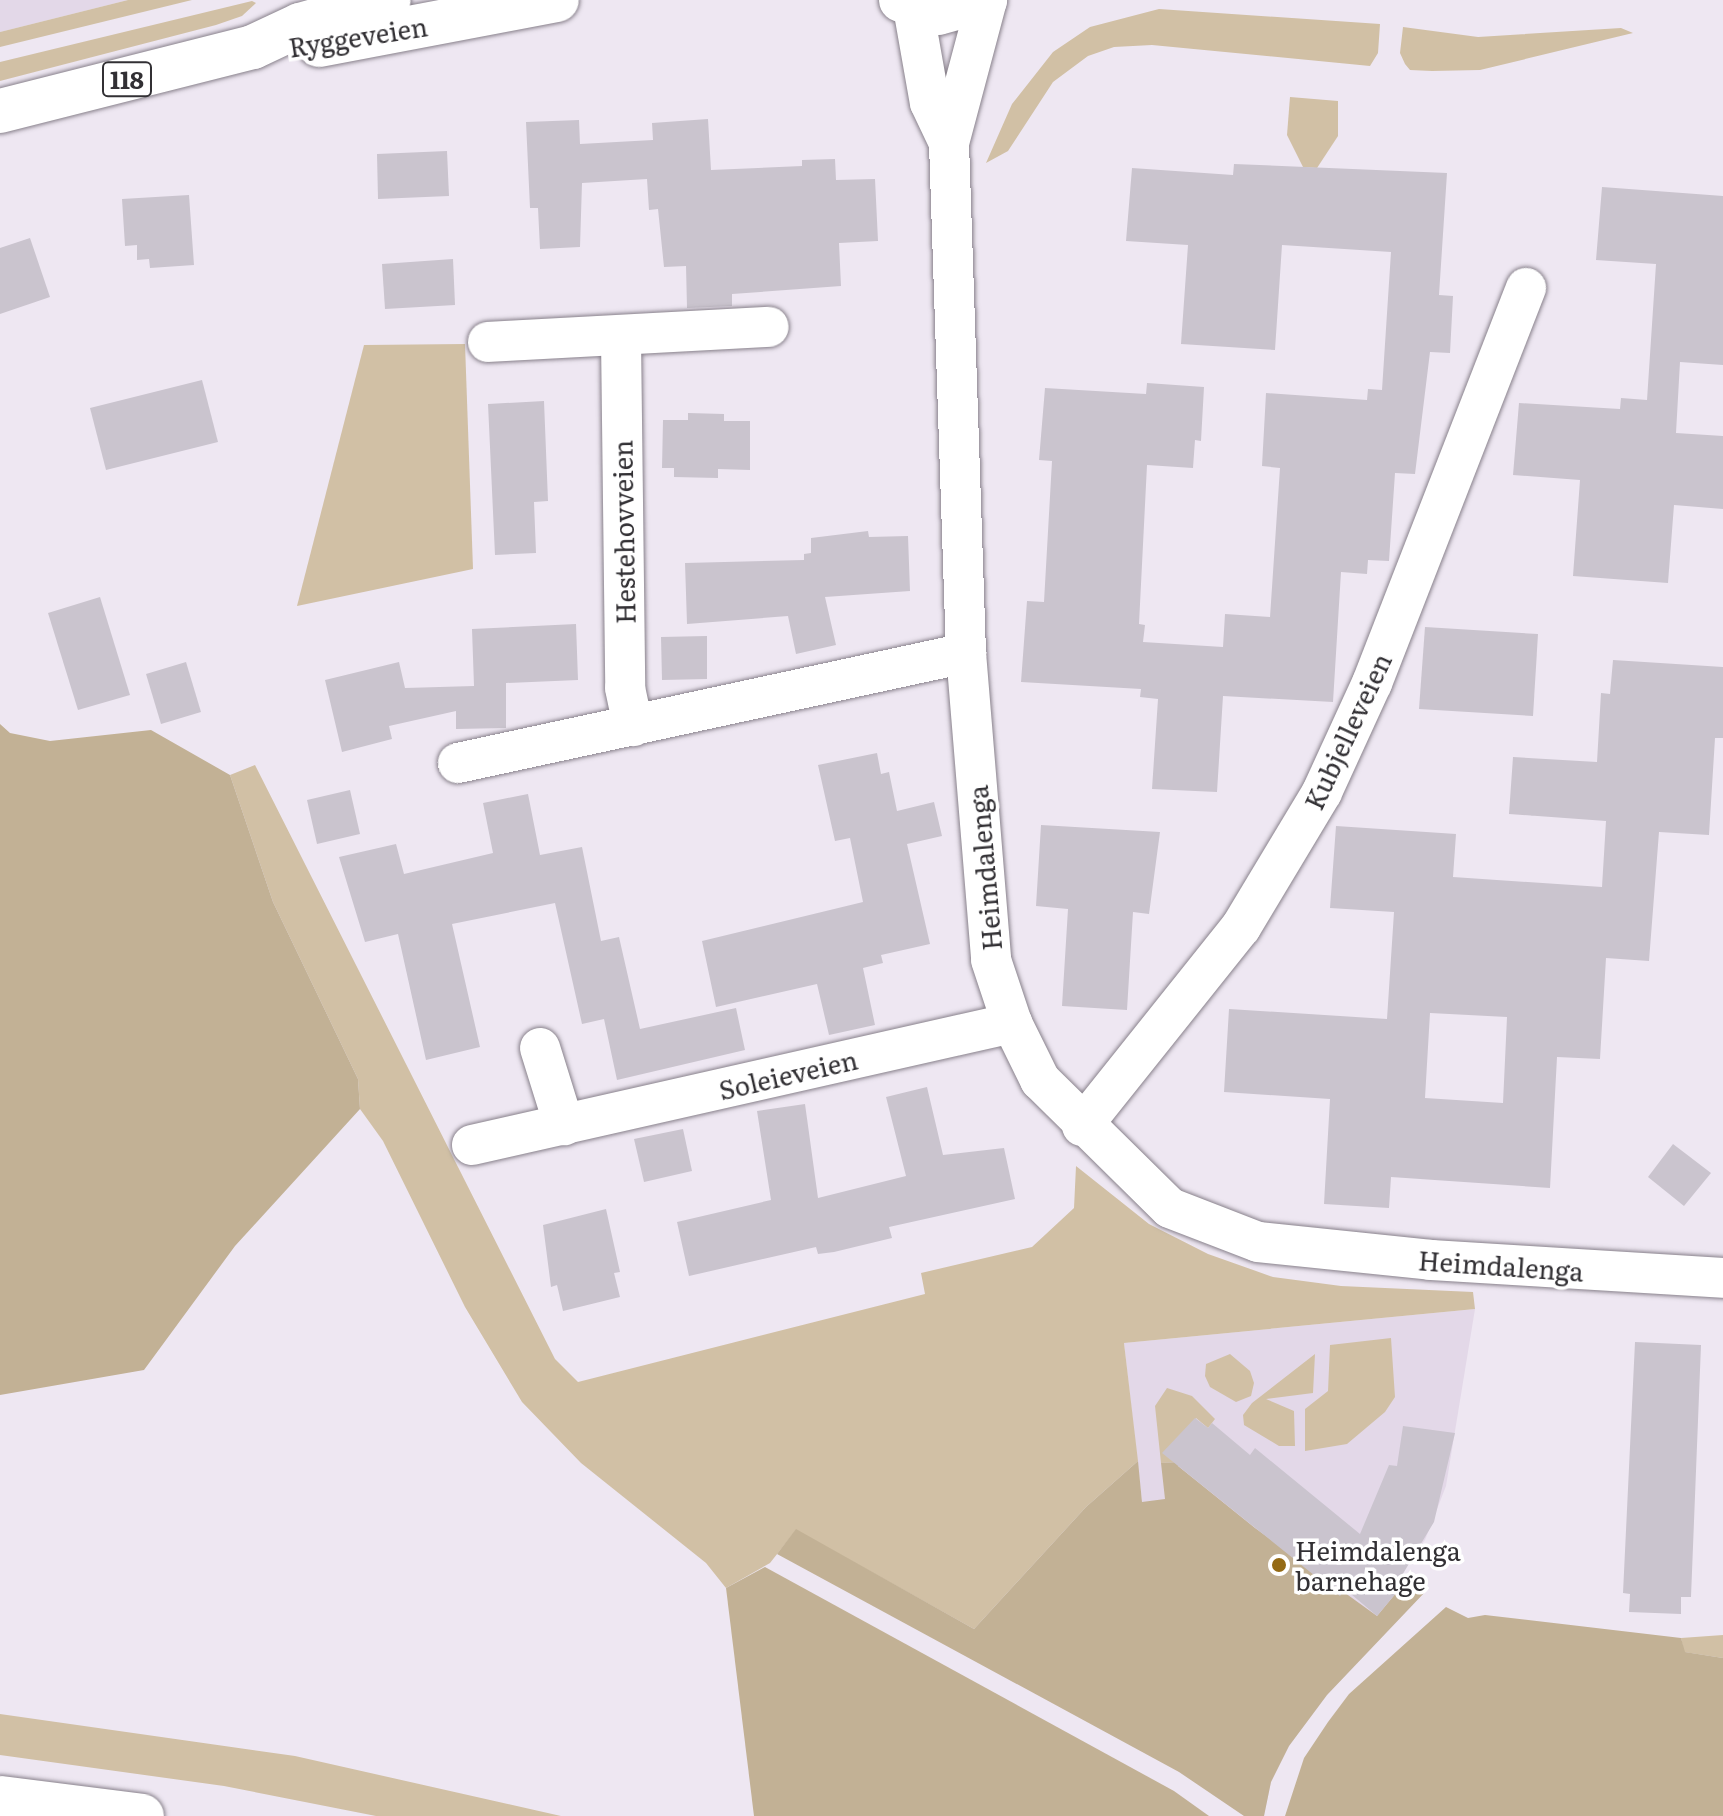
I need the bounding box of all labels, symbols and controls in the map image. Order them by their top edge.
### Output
street label: Ryggeveien [286,10,430,62]
road number: 118 [101,59,153,99]
street label: Hestehovveien [606,440,640,624]
street label: Kubjelleveien [1297,648,1397,814]
street label: Heimdalenga [961,784,1007,952]
street label: Soleieveien [716,1043,860,1105]
street label: Heimdalenga [1417,1244,1585,1286]
place label: Heimdalenga barnehage [1295,1534,1461,1596]
marker: Heimdalenga barnehage [1270,1556,1288,1574]

